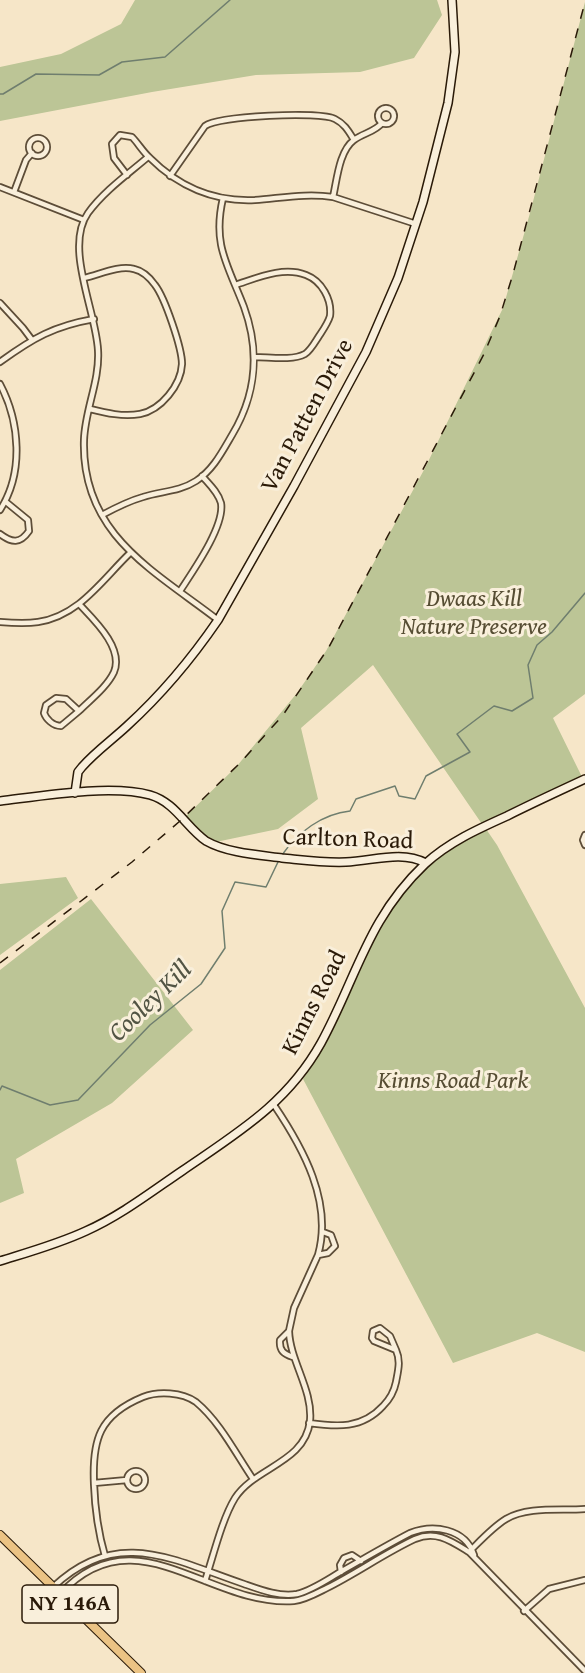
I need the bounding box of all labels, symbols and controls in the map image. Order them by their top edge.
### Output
street label: Van Patten Drive [256,334,360,498]
park label: Dwaas Kill Nature Preserve [401,586,547,642]
street label: Carlton Road [282,823,414,857]
street label: Kinns Road [277,946,353,1060]
water label: Cooley Kill [103,955,199,1049]
park label: Kinns Road Park [378,1068,528,1096]
road number: NY 146A [22,1585,118,1623]

